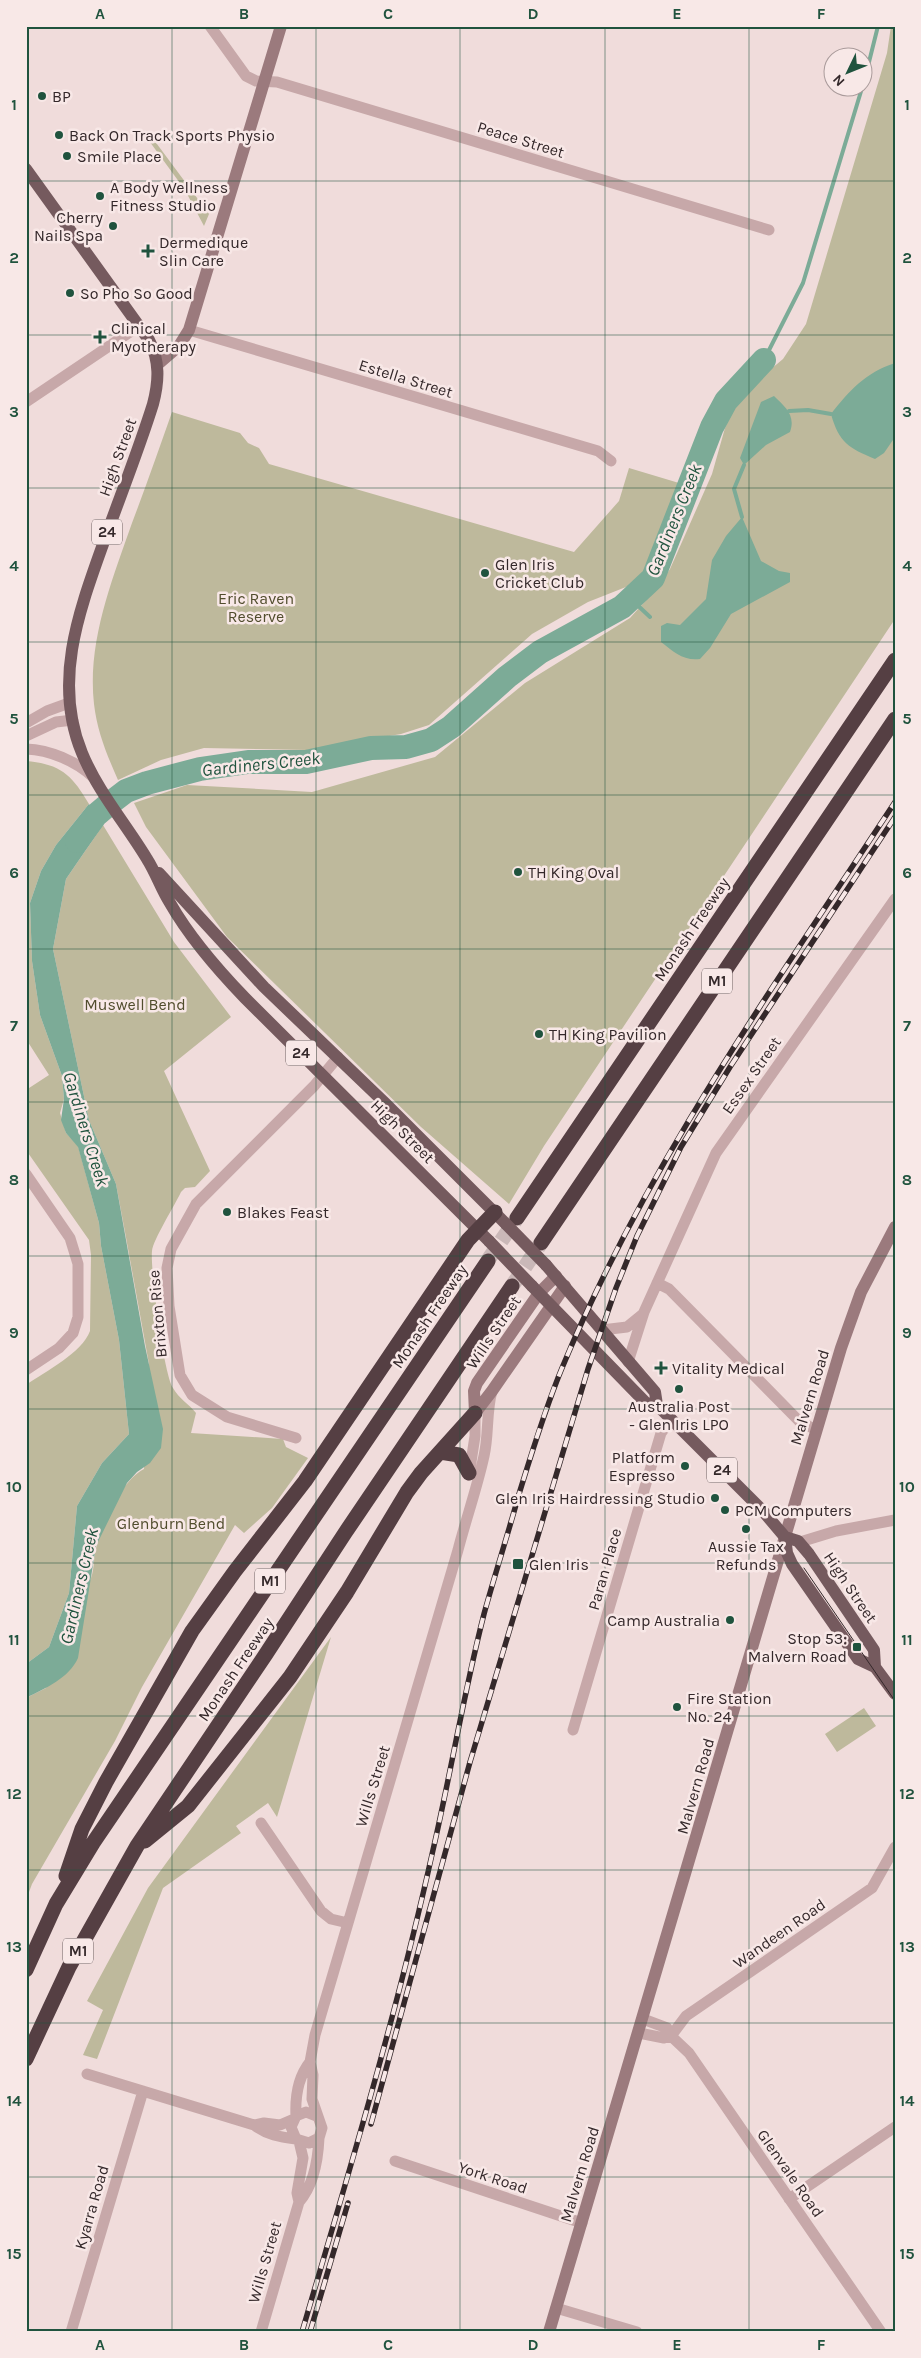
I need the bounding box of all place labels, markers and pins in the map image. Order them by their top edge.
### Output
place label: BP [52,87,71,106]
marker: BP [36,90,48,102]
place label: Back On Track Sports Physio [69,126,275,145]
marker: Back On Track Sports Physio [53,129,65,141]
place label: Smile Place [77,147,162,166]
marker: Smile Place [61,150,73,162]
place label: A Body Wellness Fitness Studio [110,178,228,215]
marker: A Body Wellness Fitness Studio [94,190,106,202]
place label: Cherry Nails Spa [34,208,104,245]
marker: Cherry Nails Spa [107,220,119,232]
place label: Dermedique Slin Care [159,233,248,270]
marker: Dermedique Slin Care [141,244,155,258]
place label: So Pho So Good [80,284,193,303]
marker: So Pho So Good [64,287,76,299]
place label: Clinical Myotherapy [111,319,197,356]
marker: Clinical Myotherapy [93,330,107,344]
place label: Glen Iris Cricket Club [495,555,584,592]
marker: Glen Iris Cricket Club [479,567,491,579]
place label: TH King Oval [528,863,619,882]
marker: TH King Oval [512,866,524,878]
place label: TH King Pavilion [549,1025,667,1044]
marker: TH King Pavilion [533,1028,545,1040]
place label: Blakes Feast [237,1203,329,1222]
marker: Blakes Feast [221,1206,233,1218]
place label: Vitality Medical [672,1359,785,1378]
marker: Vitality Medical [654,1361,668,1375]
marker: Australia Post - Glen Iris LPO [673,1383,685,1395]
place label: Australia Post - Glen Iris LPO [628,1397,730,1434]
place label: Platform Espresso [609,1448,675,1485]
marker: Platform Espresso [679,1460,691,1472]
place label: Glen Iris Hairdressing Studio [495,1489,705,1508]
marker: Glen Iris Hairdressing Studio [709,1492,721,1504]
place label: PCM Computers [735,1501,852,1520]
marker: PCM Computers [719,1504,731,1516]
marker: Aussie Tax Refunds [740,1523,752,1535]
place label: Aussie Tax Refunds [708,1537,784,1574]
place label: Glen Iris [529,1555,589,1574]
marker: Glen Iris [511,1557,525,1571]
place label: Camp Australia [607,1611,720,1630]
marker: Camp Australia [724,1614,736,1626]
place label: Stop 53: Malvern Road [748,1629,847,1666]
marker: Stop 53: Malvern Road [851,1641,863,1653]
place label: Fire Station No. 24 [687,1689,772,1726]
marker: Fire Station No. 24 [671,1701,683,1713]

